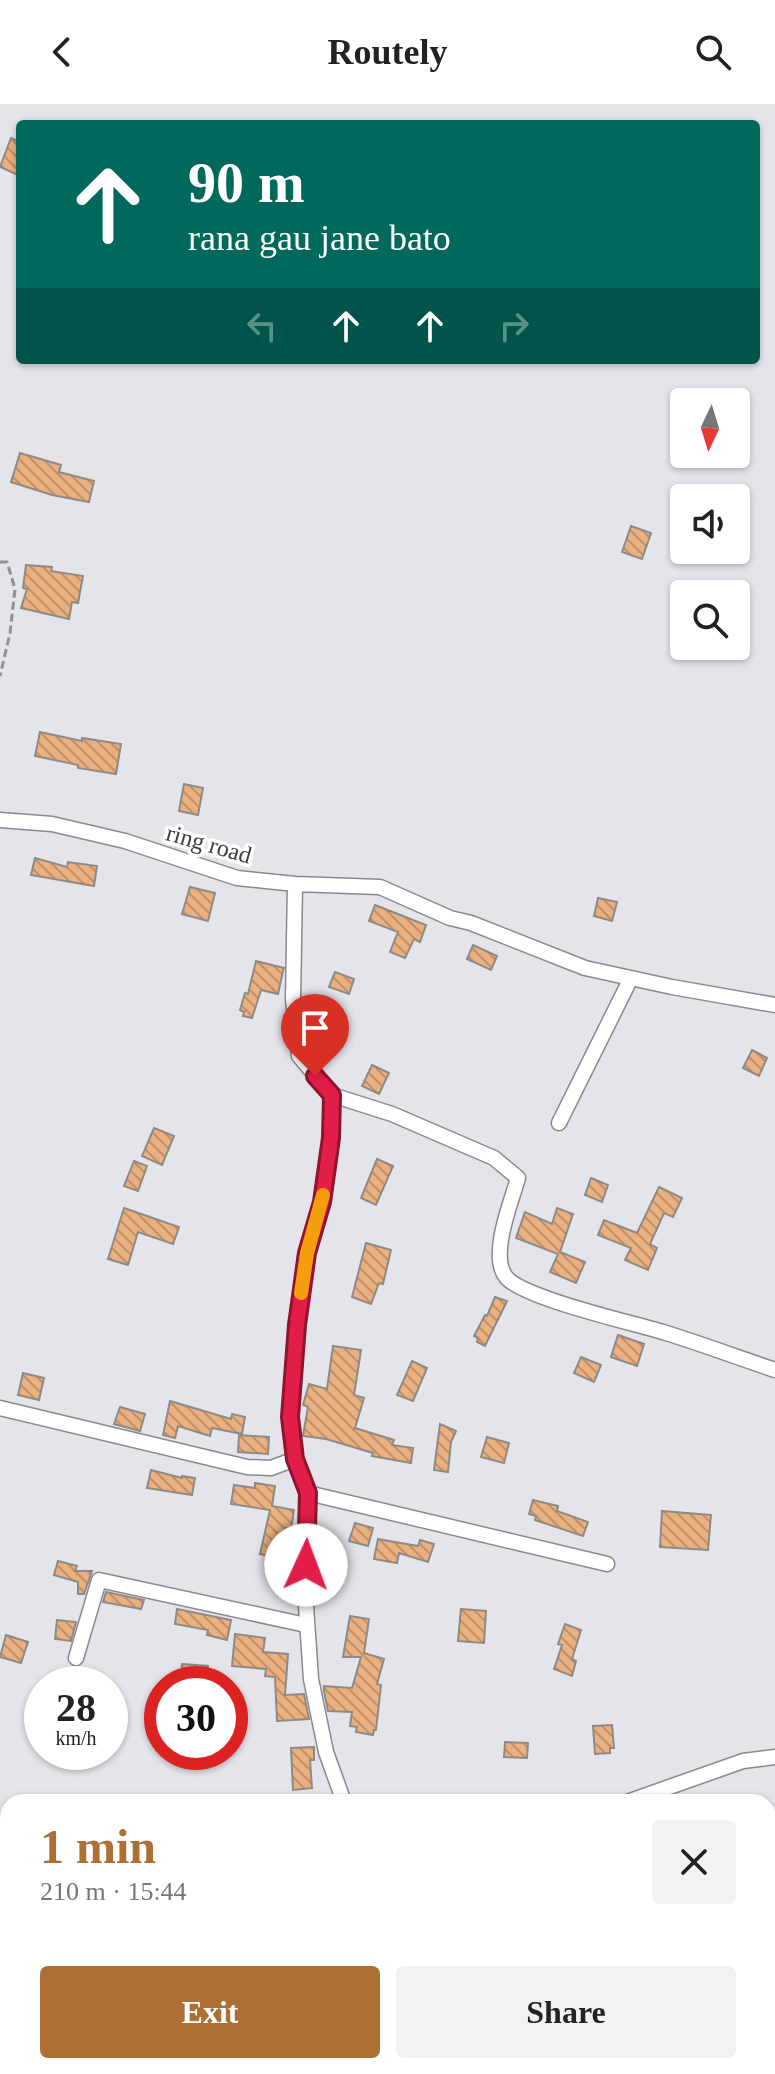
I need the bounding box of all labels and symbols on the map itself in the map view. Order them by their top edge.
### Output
north arrow [670,388,750,468]
street label: ring road [163,819,255,869]
pin [281,994,349,1076]
position arrow [264,1523,348,1607]
speed limit sign: 30 [144,1666,248,1770]

